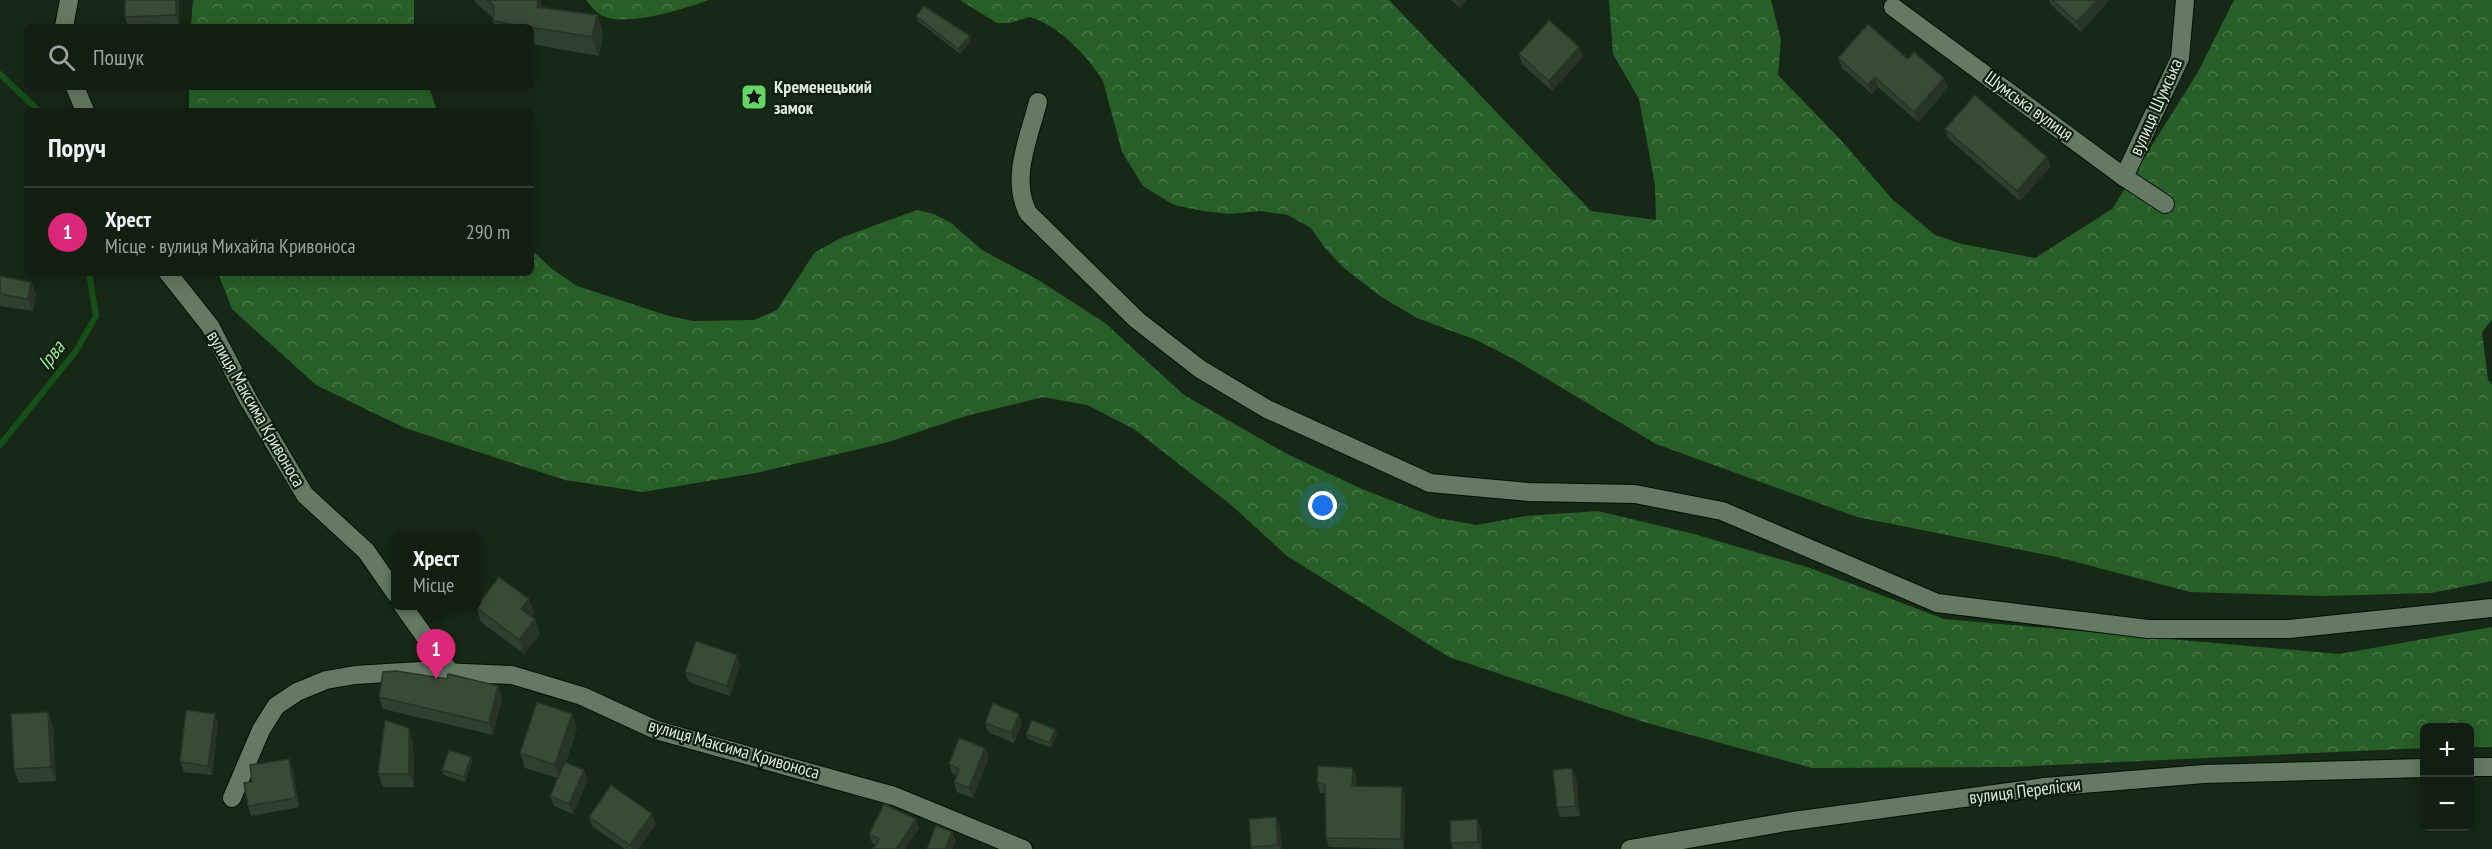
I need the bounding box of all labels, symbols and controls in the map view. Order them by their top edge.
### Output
search box [24,24,534,90]
icon: search [45,41,78,74]
text: Пошук [93,43,144,71]
street label: вулиця Шумська [2124,55,2187,159]
street label: Шумська вулиця [1981,66,2078,145]
place label: Кременецький замок [774,75,872,119]
place icon: Кременецький замок [739,82,769,112]
text: Поруч [48,131,106,164]
text: Хрест [105,205,151,233]
text: 1 [63,219,72,245]
text: 290 m [466,219,510,245]
text: Місце · вулиця Михайла Кривоноса [105,233,356,259]
street label: вулиця Максима Кривоноса [202,326,311,491]
water label: Ірва [32,335,71,375]
your location [1308,491,1337,520]
popup [391,532,481,610]
text: Хрест [413,544,459,572]
text: Місце [413,572,454,598]
pin: 1 [416,630,456,679]
street label: вулиця Максима Кривоноса [646,713,822,784]
map controls [2420,723,2474,831]
button: + [2420,723,2474,777]
street label: вулиця Переліски [1968,772,2082,809]
button: − [2420,777,2474,831]

